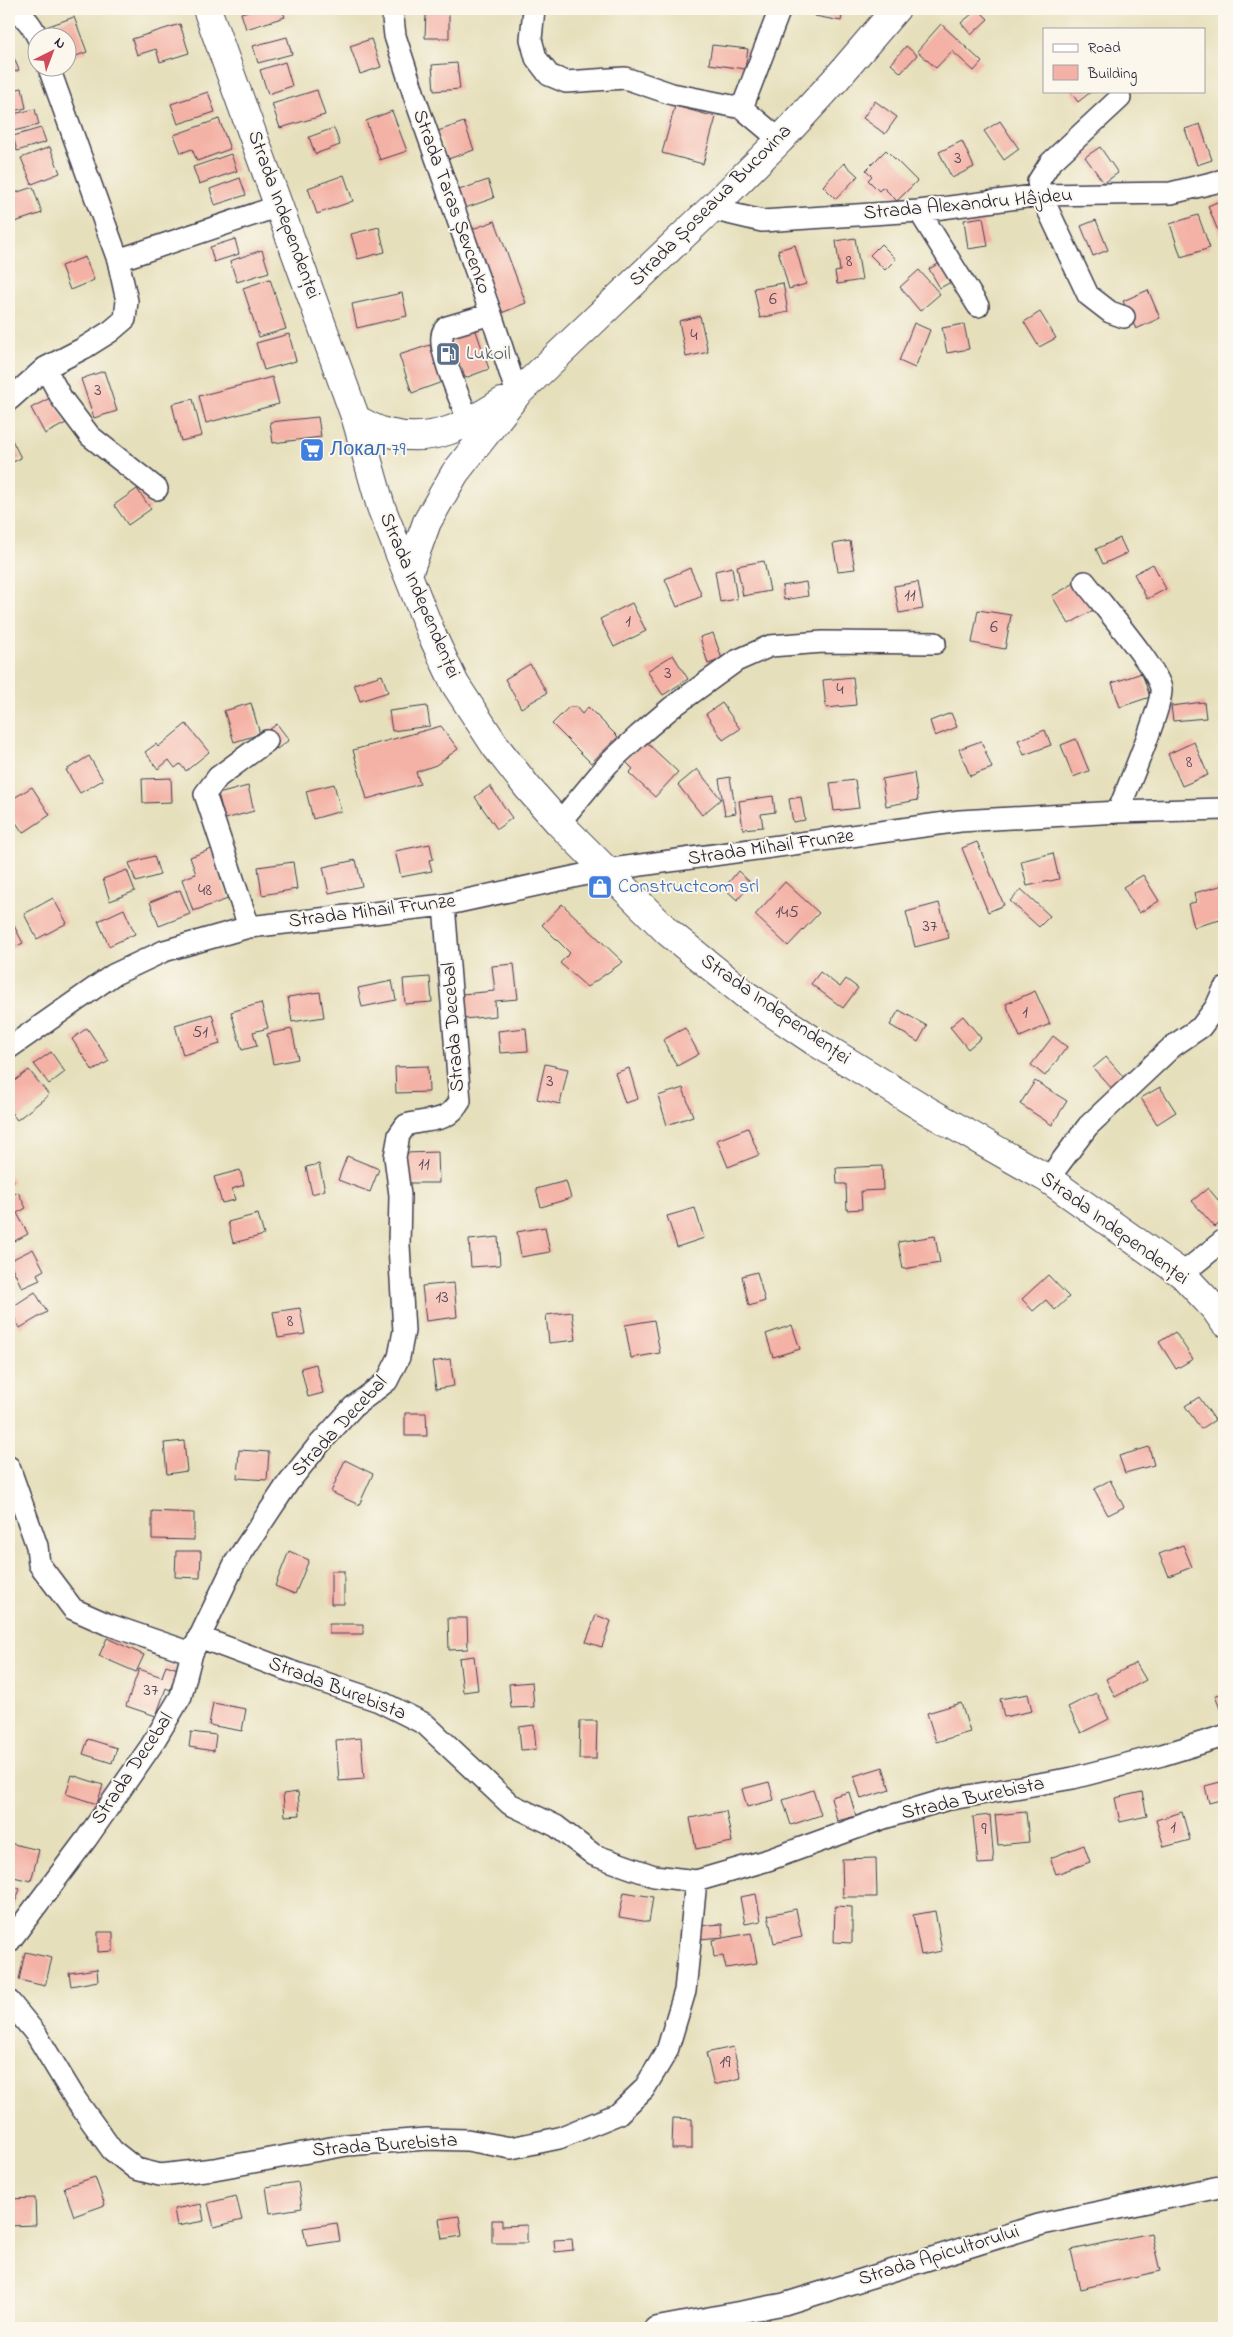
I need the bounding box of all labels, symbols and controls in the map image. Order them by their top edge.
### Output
north arrow [28,28,78,78]
legend [1043,28,1206,92]
text: N [49,32,70,54]
text: Road [1088,37,1121,59]
text: Building [1087,63,1137,86]
street label: Strada Taras Șevcenko [404,106,498,298]
street label: Strada Șoseaua Bucovina [623,118,799,294]
street label: Strada Independenței [239,127,327,303]
house number: 3 [954,146,962,172]
street label: Strada Alexandru Hâjdeu [862,181,1074,229]
house number: 8 [846,249,853,275]
house number: 6 [769,287,777,313]
house number: 4 [690,323,698,349]
place label: Lukoil [466,340,511,369]
fuel station icon: Lukoil [435,341,461,367]
house number: 3 [94,378,102,404]
place label: Локал 79 [330,436,406,465]
supermarket icon: Локал 79 [299,437,325,463]
street label: Strada Independenței [371,509,467,683]
house number: 11 [904,583,916,609]
house number: 1 [625,609,631,635]
house number: 6 [990,615,998,641]
house number: 3 [664,661,672,687]
house number: 4 [836,677,844,703]
house number: 8 [1186,750,1193,776]
street label: Strada Mihail Frunze [686,822,856,874]
place label: Constructcom srl [618,873,759,902]
shop icon: Constructcom srl [587,874,613,900]
house number: 48 [198,878,212,904]
street label: Strada Mihail Frunze [287,887,457,937]
house number: 145 [775,900,799,926]
house number: 37 [923,914,938,940]
street label: Strada Independenței [694,947,856,1073]
street label: Strada Decebal [435,961,473,1093]
house number: 1 [1022,1000,1028,1026]
house number: 51 [192,1020,208,1046]
house number: 3 [546,1069,554,1095]
house number: 11 [418,1152,430,1178]
street label: Strada Independenței [1034,1165,1194,1293]
house number: 13 [435,1285,449,1311]
house number: 8 [287,1309,294,1335]
street label: Strada Decebal [285,1370,395,1484]
street label: Strada Burebista [264,1649,410,1729]
house number: 37 [144,1678,159,1704]
street label: Strada Decebal [85,1707,181,1831]
street label: Strada Burebista [899,1770,1047,1828]
house number: 1 [1170,1815,1176,1841]
house number: 9 [981,1817,987,1843]
house number: 19 [719,2050,731,2076]
street label: Strada Burebista [311,2126,459,2166]
street label: Strada Apicultorului [855,2218,1023,2294]

